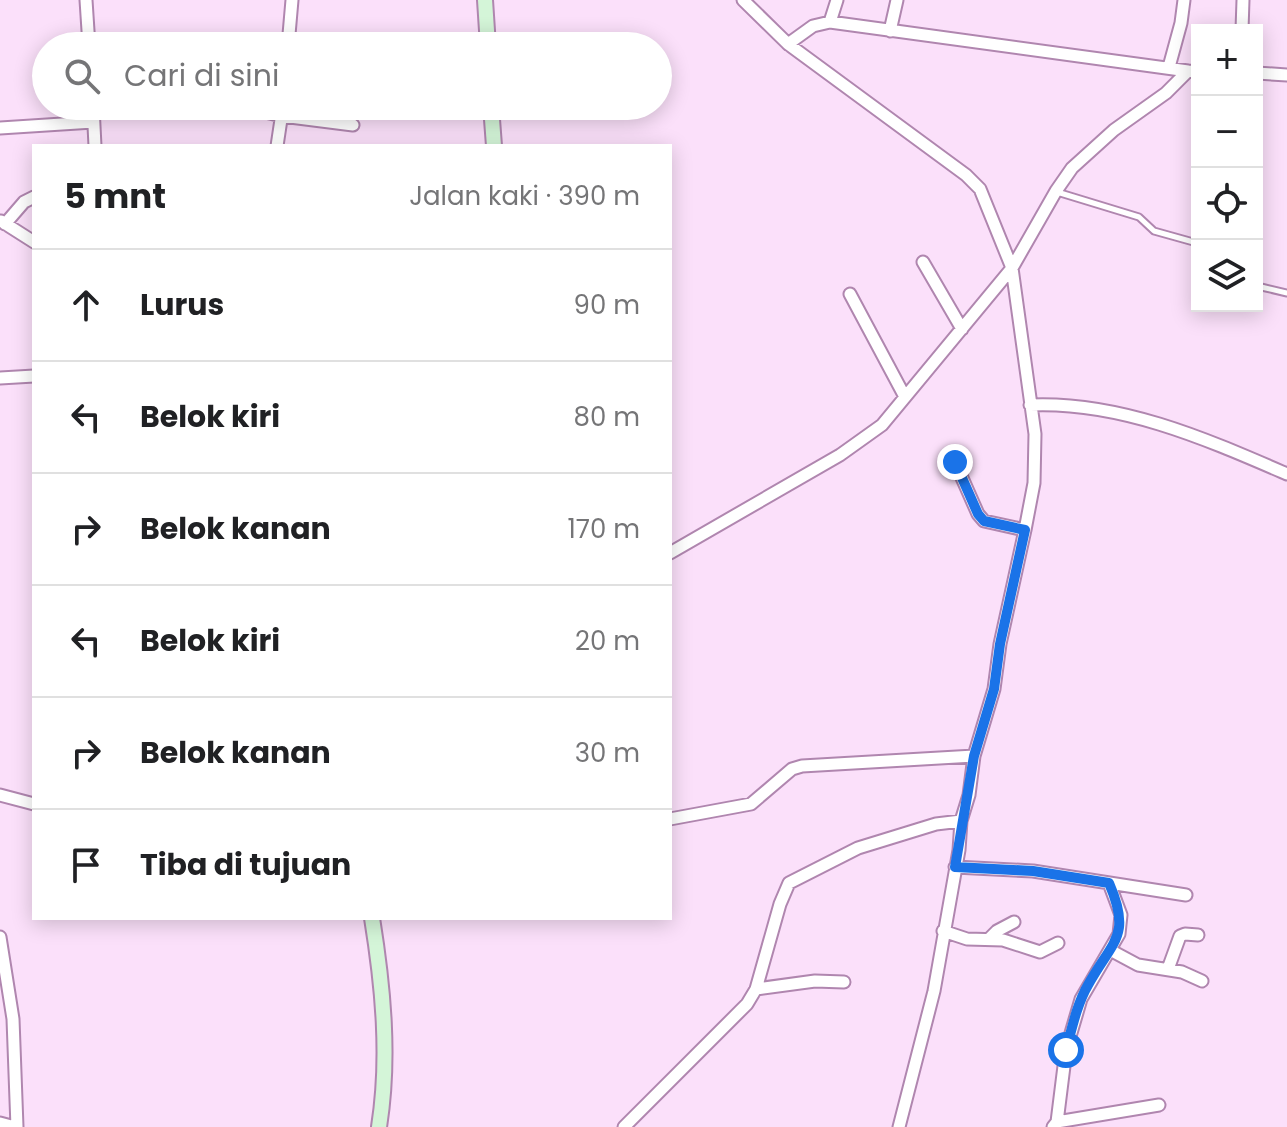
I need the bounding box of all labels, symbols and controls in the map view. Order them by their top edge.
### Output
map controls [1191,24,1263,312]
button: + [1191,24,1263,96]
search box [32,32,672,120]
icon: search [60,54,104,98]
text: Cari di sini [124,54,279,97]
button: − [1191,96,1263,168]
button: locate [1191,168,1263,240]
text: 5 mnt [64,172,166,220]
text: Jalan kaki · 390 m [409,178,640,214]
button: layers [1191,240,1263,312]
icon: ahead [64,283,108,327]
text: Lurus [140,283,224,326]
text: 90 m [574,287,640,323]
icon: left [64,395,108,439]
text: Belok kiri [140,395,280,438]
text: 80 m [574,399,640,435]
route end [937,444,973,480]
icon: right [64,507,108,551]
text: Belok kanan [140,507,331,550]
text: 170 m [567,511,640,547]
icon: left [64,619,108,663]
text: Belok kiri [140,619,280,662]
text: 20 m [575,623,640,659]
icon: right [64,731,108,775]
text: Belok kanan [140,731,331,774]
text: 30 m [575,735,640,771]
icon: arrive [64,843,108,887]
text: Tiba di tujuan [140,843,351,886]
route start [1048,1032,1084,1068]

